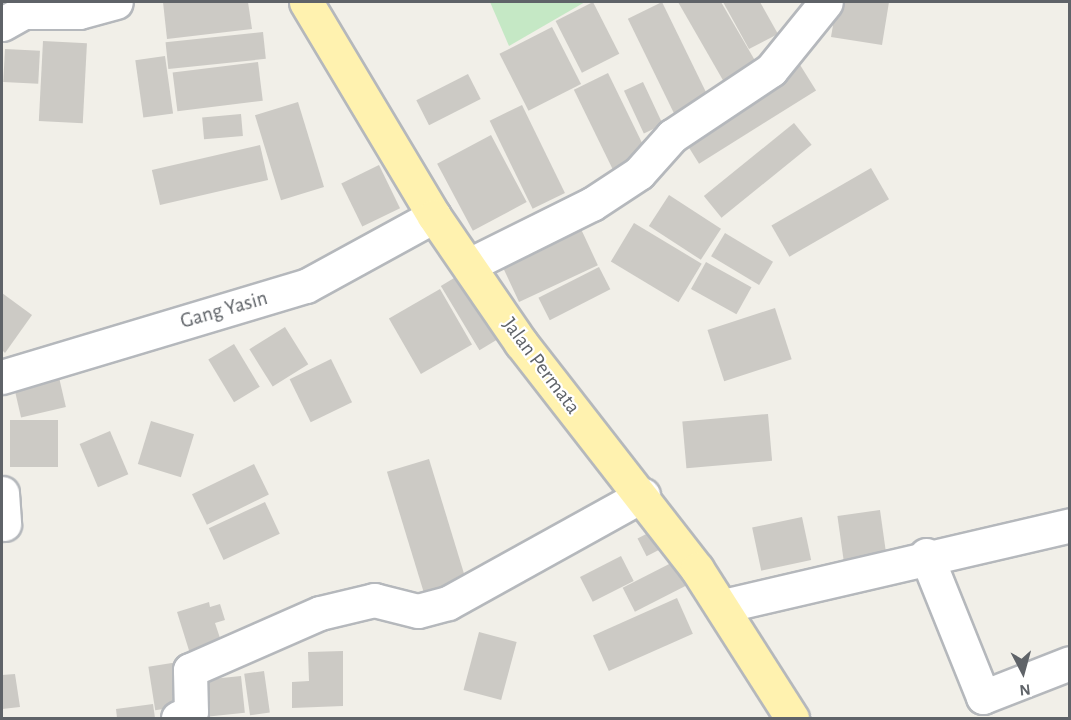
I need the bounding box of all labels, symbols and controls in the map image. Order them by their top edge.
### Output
street label: Gang Yasin [177,286,271,334]
street label: Jalan Permata [497,313,585,419]
north arrow [993,642,1053,702]
text: N [1019,681,1031,698]

